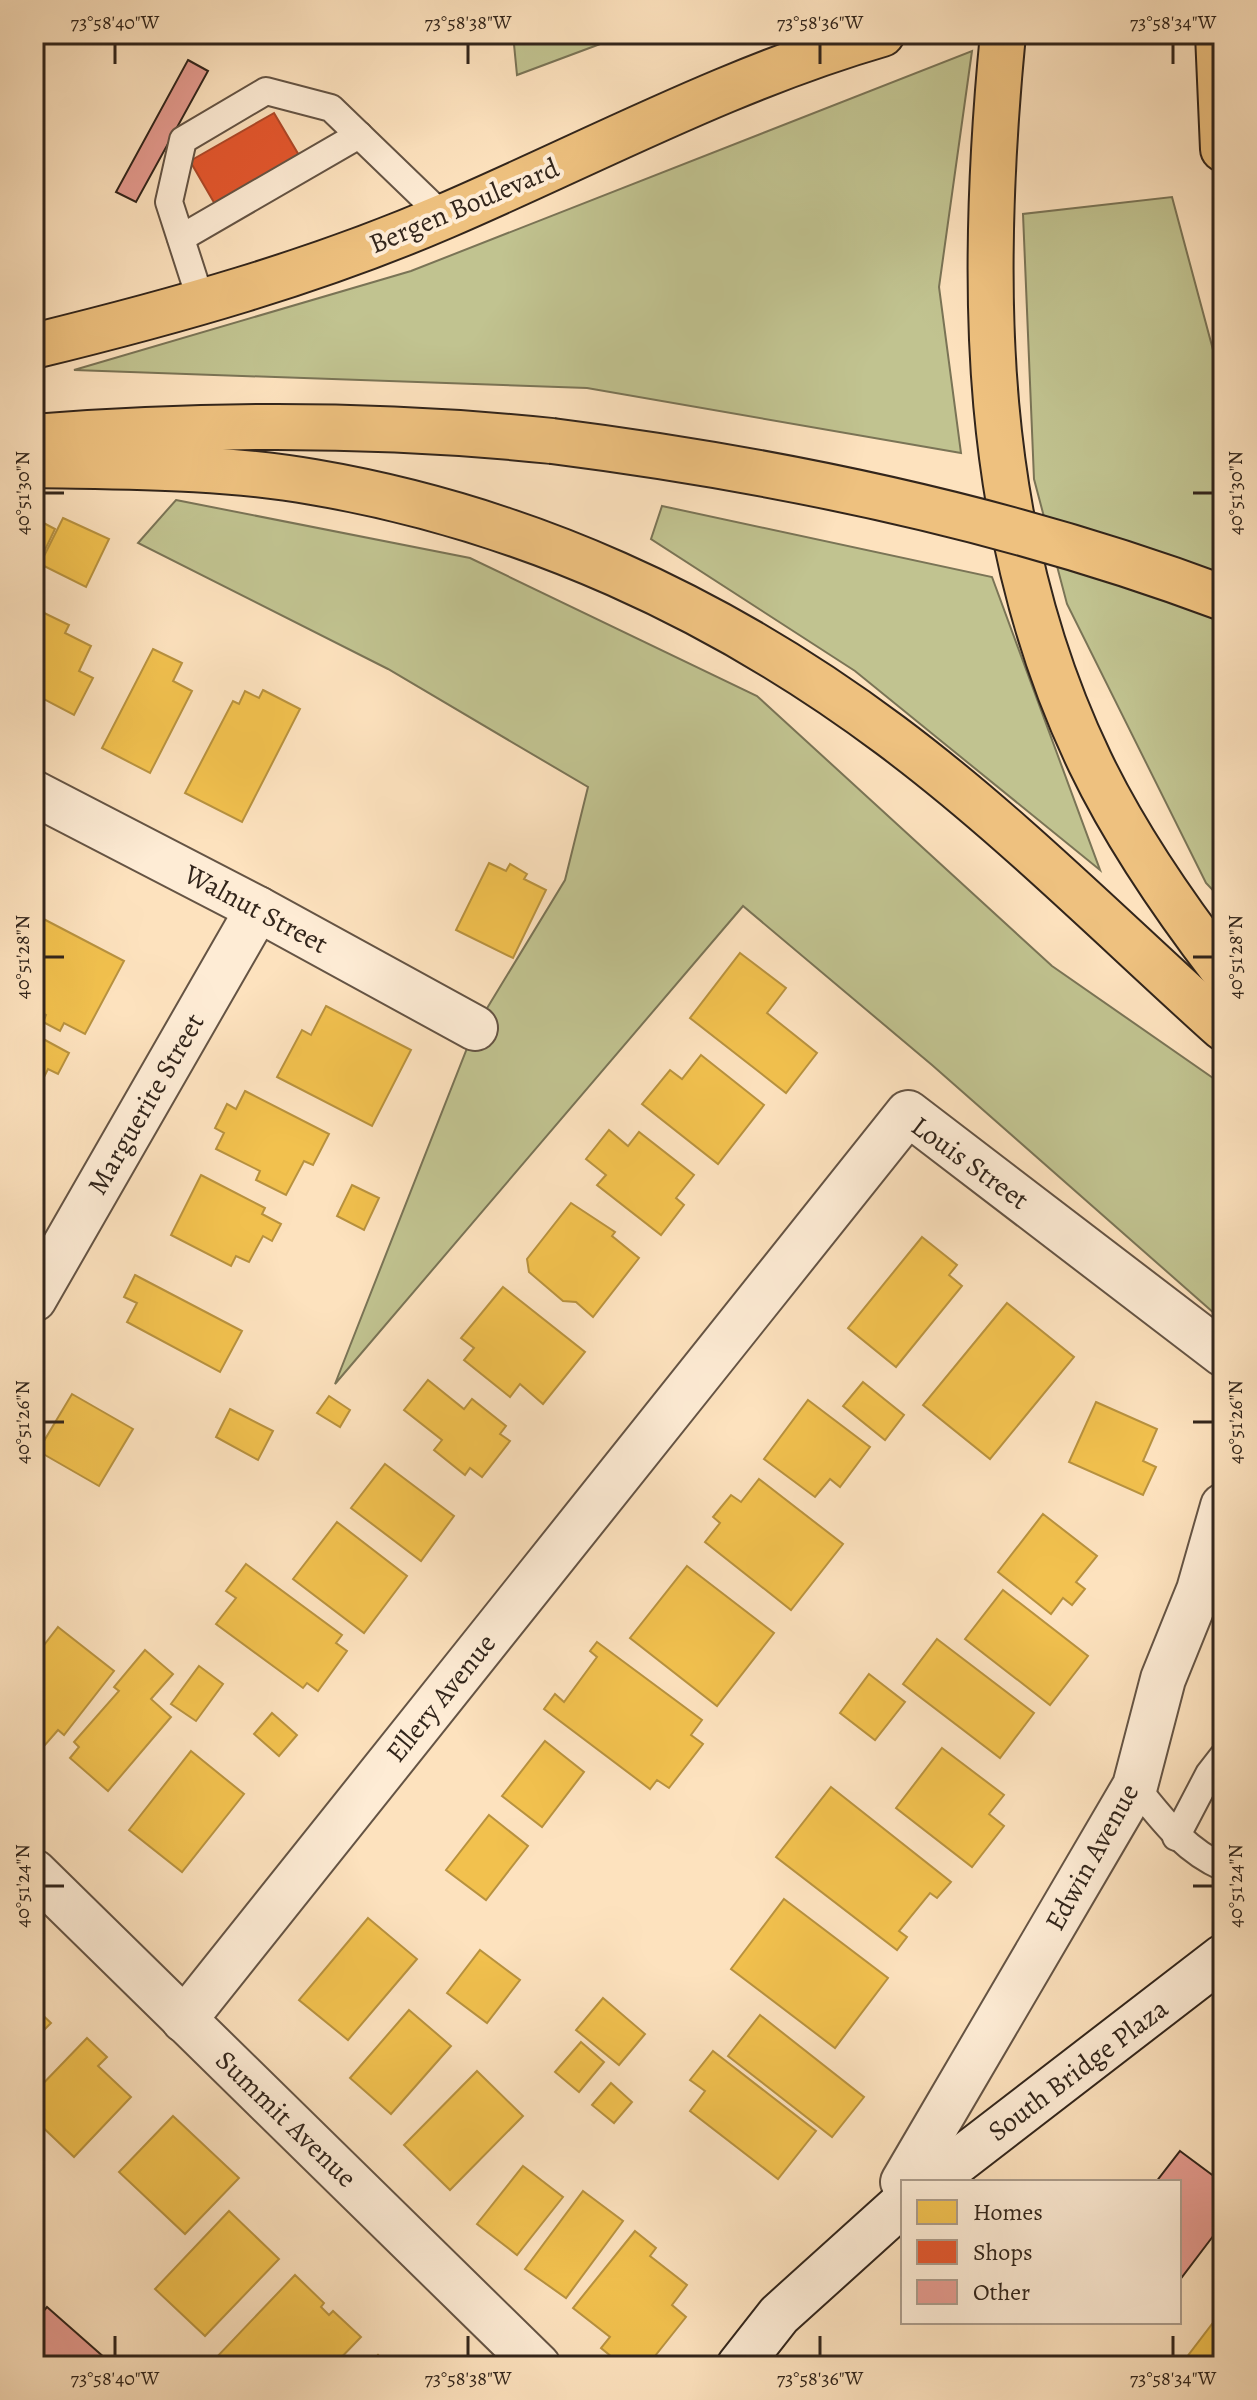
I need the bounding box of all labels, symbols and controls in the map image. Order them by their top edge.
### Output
text: 73°58'40"W [71,9,160,36]
text: 73°58'38"W [424,9,512,36]
text: 73°58'36"W [777,9,864,36]
text: 73°58'34"W [1130,9,1217,36]
street label: Bergen Boulevard [363,149,566,263]
text: 40°51'30"N [9,451,36,535]
text: 40°51'30"N [1222,451,1249,535]
street label: Walnut Street [176,855,335,963]
text: 40°51'28"N [9,915,36,999]
text: 40°51'28"N [1222,915,1249,999]
street label: Marguerite Street [79,1006,213,1202]
street label: Louis Street [903,1107,1037,1219]
text: 40°51'26"N [9,1380,36,1464]
text: 40°51'26"N [1222,1380,1249,1464]
street label: Ellery Avenue [377,1626,505,1770]
street label: Edwin Avenue [1036,1777,1148,1937]
text: 40°51'24"N [9,1844,36,1928]
text: 40°51'24"N [1222,1844,1249,1928]
street label: South Bridge Plaza [980,1990,1176,2150]
street label: Summit Avenue [207,2042,365,2196]
legend [901,2180,1181,2324]
text: Homes [973,2196,1043,2228]
text: Shops [973,2236,1033,2268]
text: Other [973,2276,1030,2308]
text: 73°58'40"W [71,2365,160,2392]
text: 73°58'38"W [424,2365,512,2392]
text: 73°58'36"W [777,2365,864,2392]
text: 73°58'34"W [1130,2365,1217,2392]

